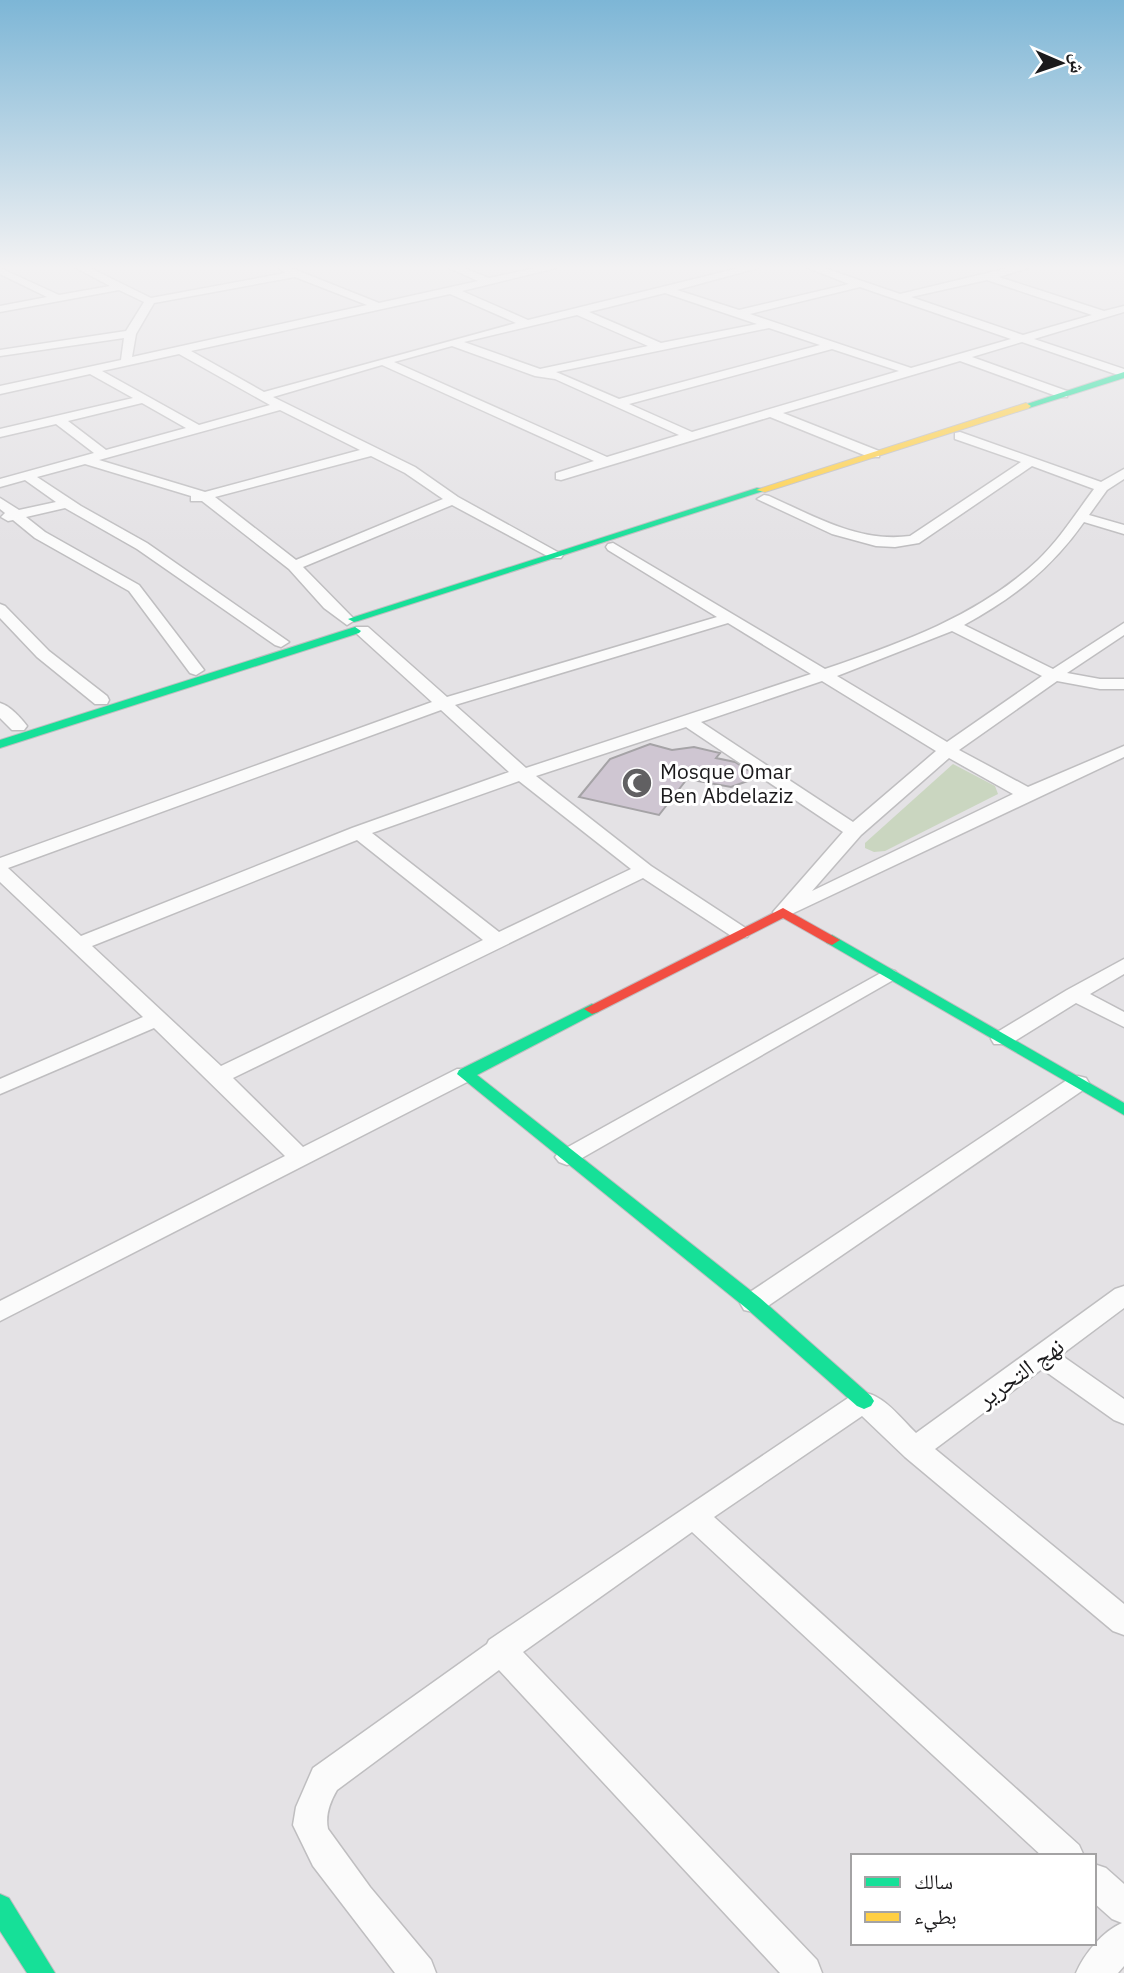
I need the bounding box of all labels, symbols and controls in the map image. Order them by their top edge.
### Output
north arrow [1026,28,1096,98]
text: ش [1066,53,1090,74]
place label: Mosque Omar Ben Abdelaziz [660,757,793,809]
mosque icon: Mosque Omar Ben Abdelaziz [620,766,654,800]
street label: نهج التحرير [969,1330,1070,1415]
legend [851,1854,1096,1945]
text: سالك [914,1867,953,1895]
text: بطيء [914,1902,957,1933]

